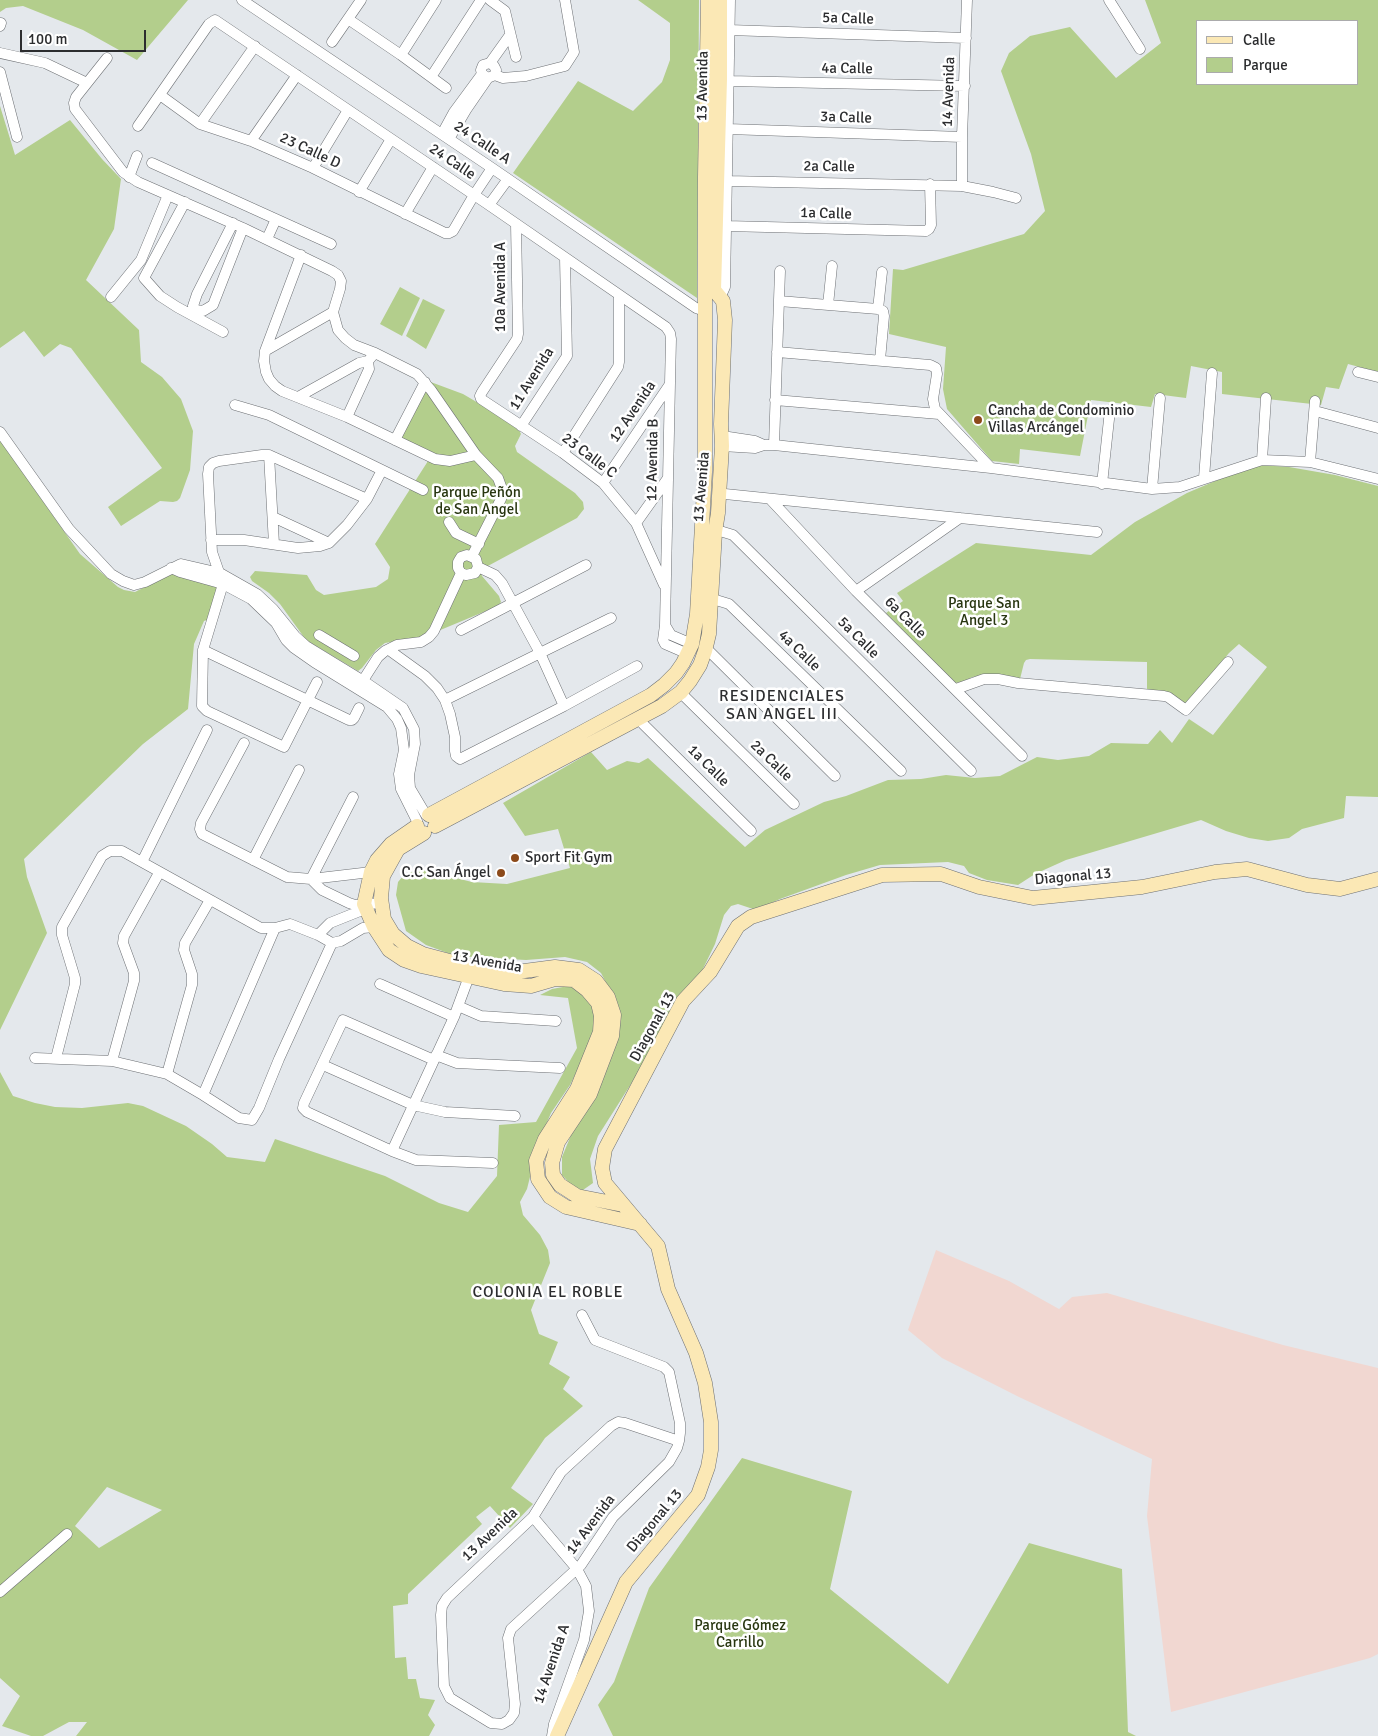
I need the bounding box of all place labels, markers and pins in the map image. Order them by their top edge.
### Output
place label: Cancha de Condominio Villas Arcángel [988,402,1134,437]
marker: Cancha de Condominio Villas Arcángel [972,414,984,426]
place label: Sport Fit Gym [525,849,612,867]
marker: Sport Fit Gym [509,852,521,864]
place label: C.C San Ángel [401,864,491,882]
marker: C.C San Ángel [495,867,507,879]

